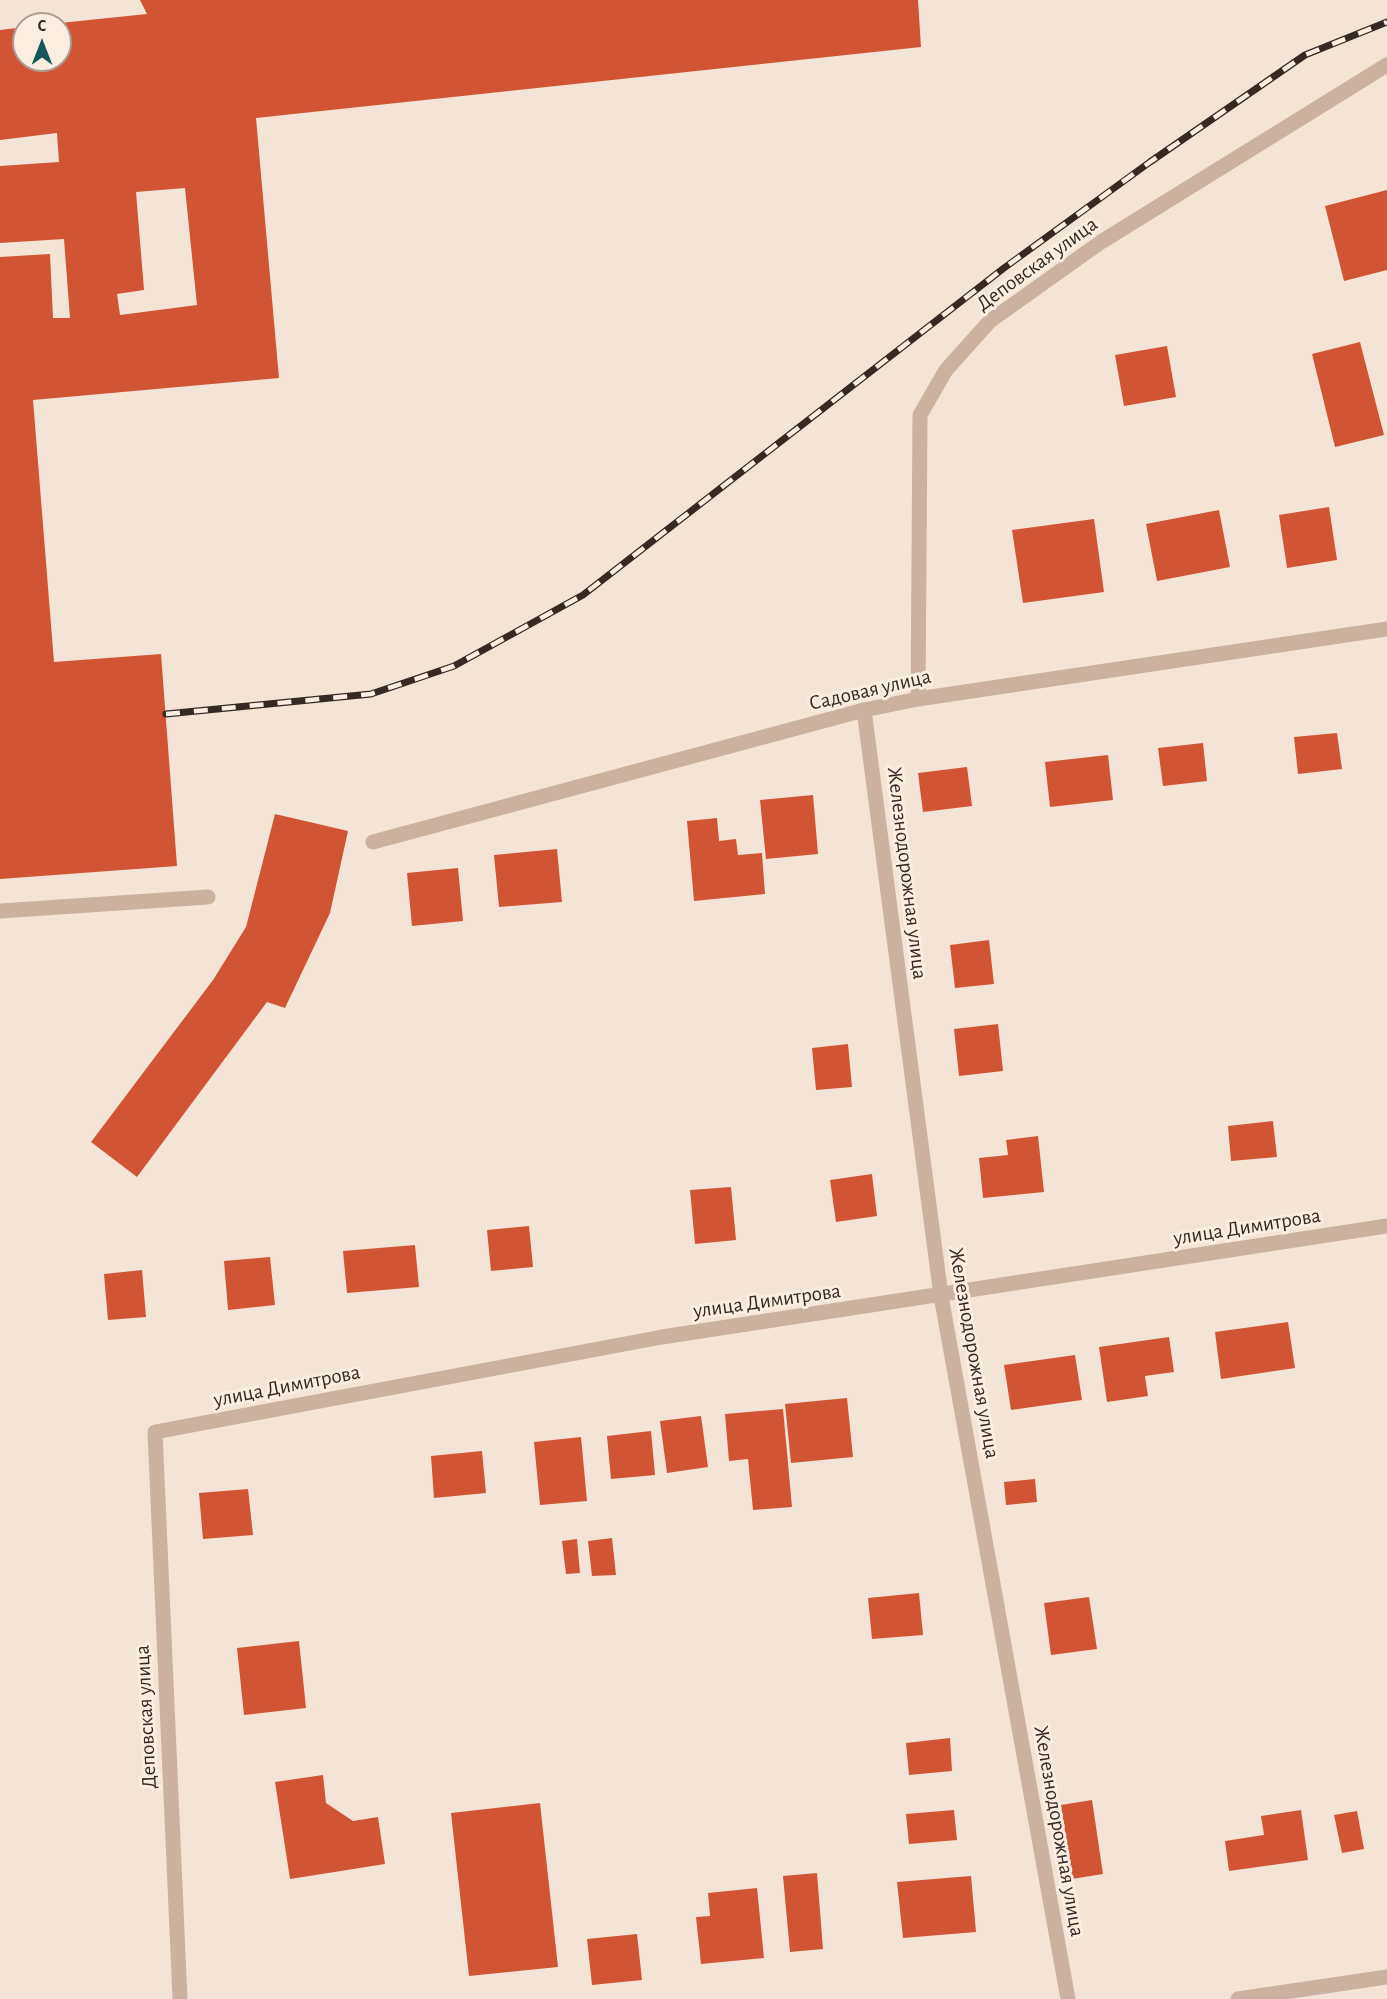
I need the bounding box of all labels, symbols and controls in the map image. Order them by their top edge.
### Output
north arrow [12,12,72,72]
text: С [38,18,46,34]
street label: Деповская улица [971,211,1103,317]
street label: Садовая улица [807,664,933,716]
street label: Железнодорожная улица [881,765,933,981]
street label: улица Димитрова [1171,1203,1323,1251]
street label: Железнодорожная улица [943,1245,1005,1461]
street label: улица Димитрова [692,1278,842,1324]
street label: улица Димитрова [212,1359,362,1413]
street label: Деповская улица [130,1644,162,1790]
street label: Железнодорожная улица [1028,1723,1090,1939]

